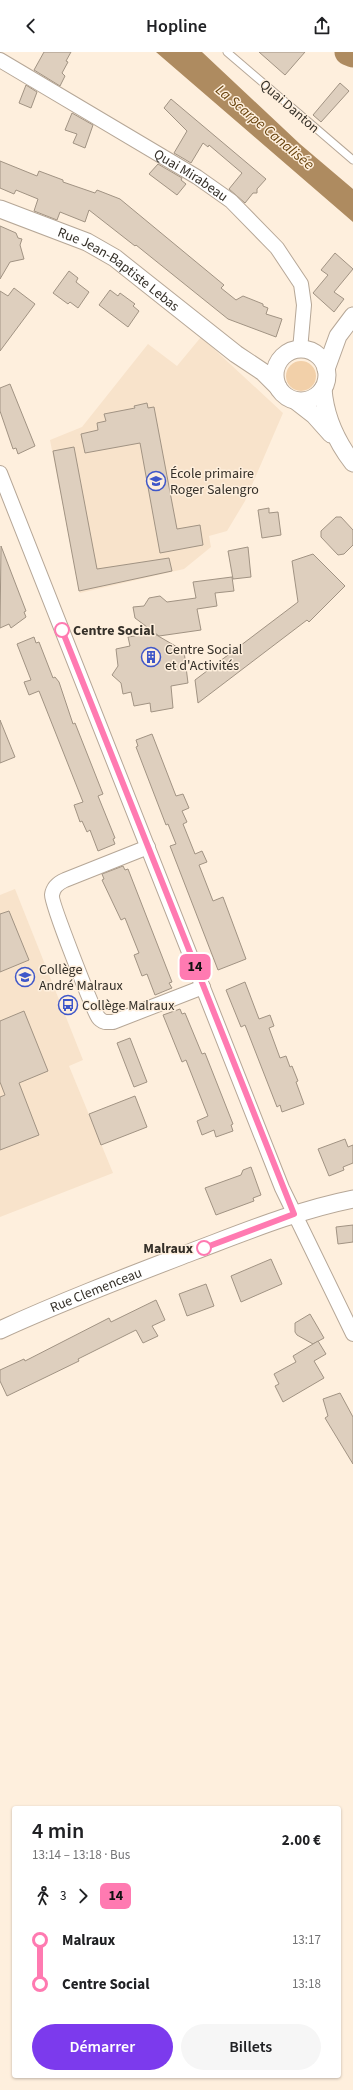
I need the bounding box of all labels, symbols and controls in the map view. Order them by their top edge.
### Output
text: Hopline [146,14,207,39]
icon: back [20,15,42,37]
icon: share [311,15,333,37]
street label: Quai Danton [255,75,324,138]
water label: La Scarpe Canalisée [211,80,319,175]
street label: Quai Mirabeau [150,145,232,207]
street label: Rue Jean-Baptiste Lebas [55,223,184,317]
place label: École primaire Roger Salengro [170,464,259,500]
school or university icon: École primaire Roger Salengro [145,470,167,492]
place label: Centre Social [73,621,155,641]
marker: Centre Social [54,622,70,638]
place label: Centre Social et d'Activités [165,640,243,676]
building icon: Centre Social et d'Activités [140,646,162,668]
line badge: 14 [177,954,213,980]
text: 14 [188,957,202,977]
place label: Collège André Malraux [39,960,123,996]
school or university icon: Collège André Malraux [14,966,36,988]
bus stop icon: Collège Malraux [57,994,79,1016]
place label: Collège Malraux [82,996,175,1016]
place label: Malraux [143,1239,193,1259]
marker: Malraux [196,1240,212,1256]
street label: Rue Clemenceau [47,1263,145,1318]
text: 4 min [32,1815,84,1847]
text: 2.00 € [282,1830,321,1851]
text: 13:14 – 13:18 · Bus [32,1846,130,1864]
icon: walk [32,1885,54,1907]
icon: forward [72,1885,94,1907]
text: 14 [108,1886,123,1906]
text: 3 [60,1887,66,1905]
text: Malraux [62,1930,115,1951]
text: 13:17 [292,1931,321,1949]
text: Centre Social [62,1974,149,1995]
text: 13:18 [292,1975,321,1993]
button: Démarrer [32,2024,173,2070]
button: Billets [181,2024,321,2070]

